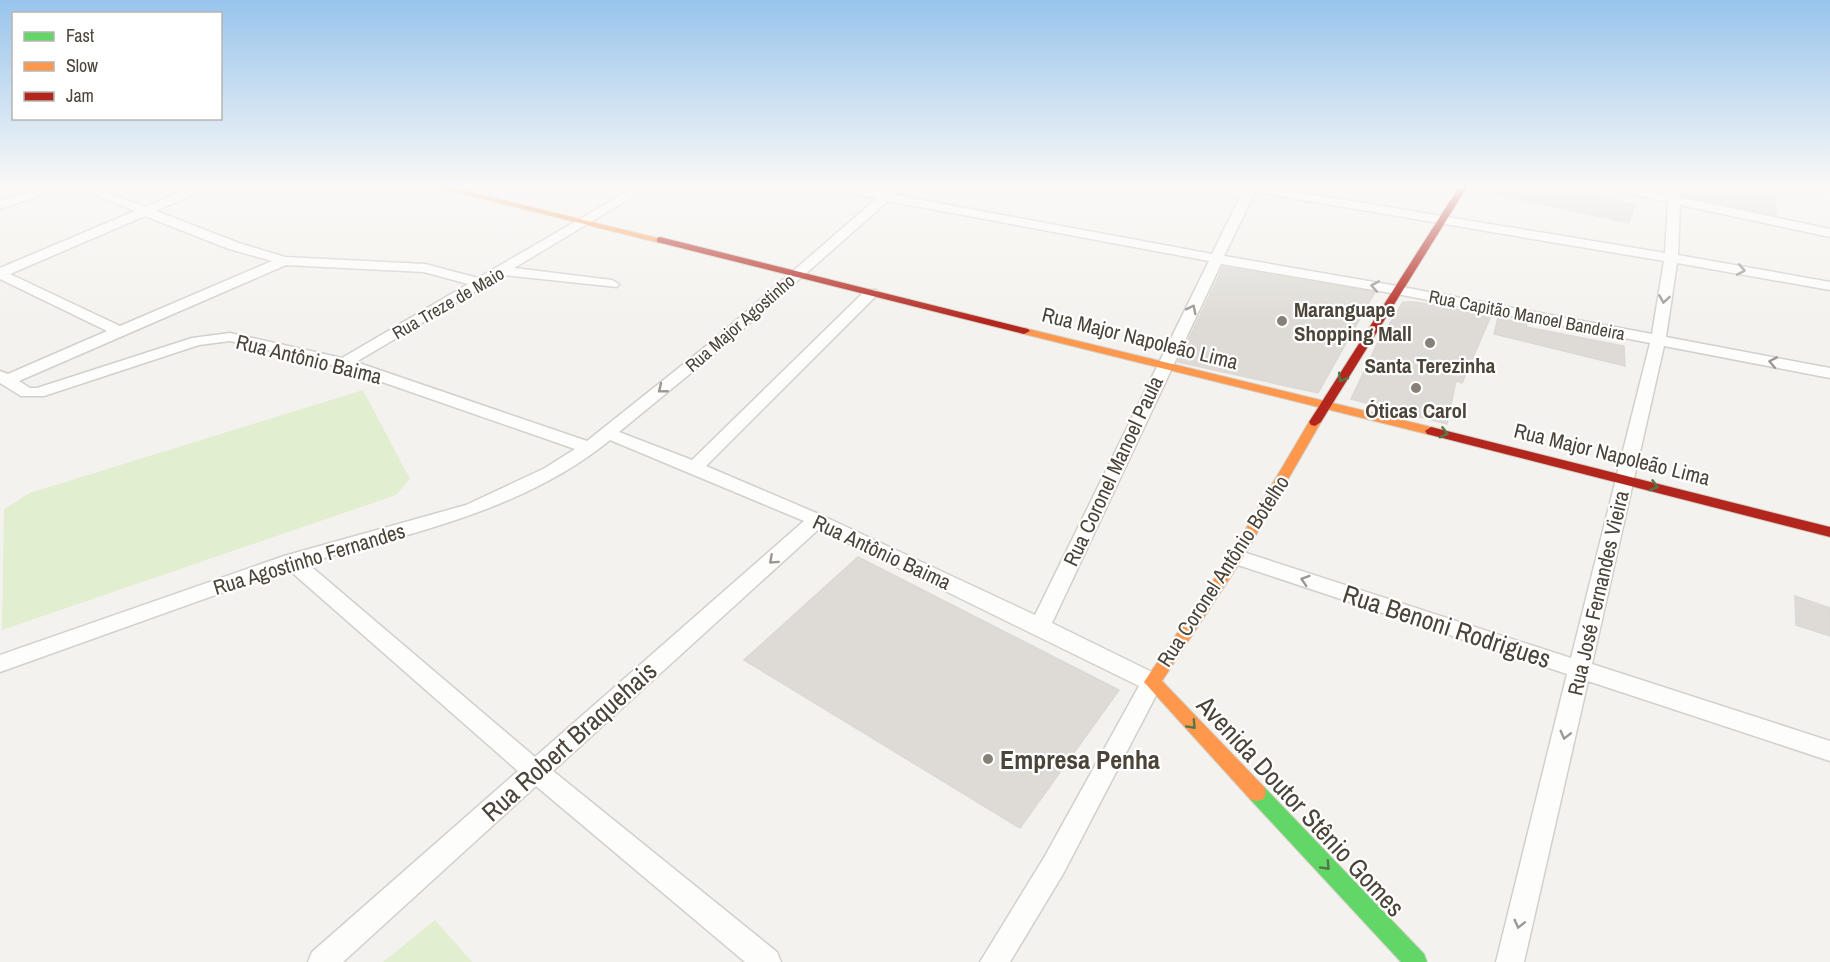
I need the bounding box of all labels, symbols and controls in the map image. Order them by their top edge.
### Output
legend [12,12,222,120]
text: Fast [66,23,94,48]
text: Slow [66,53,98,78]
text: Jam [66,83,94,108]
street label: Rua Treze de Maio [387,261,509,345]
one-way arrow [1735,263,1745,276]
street label: Rua Major Agostinho [680,268,800,378]
one-way arrow [1370,281,1379,293]
street label: Rua Capitão Manoel Bandeira [1427,284,1627,346]
place label: Maranguape Shopping Mall [1294,295,1412,348]
one-way arrow [1658,295,1670,304]
street label: Rua Major Napoleão Lima [1039,300,1241,376]
one-way arrow [1185,304,1196,315]
marker: Maranguape Shopping Mall [1275,314,1289,328]
street label: Rua Antônio Baima [233,327,385,391]
marker: Santa Terezinha [1423,336,1437,350]
place label: Santa Terezinha [1365,351,1496,380]
one-way arrow [1768,356,1778,369]
street label: Rua Coronel Manoel Paula [1056,371,1170,571]
one-way arrow [1338,372,1350,382]
one-way arrow [658,381,669,392]
marker: Óticas Carol [1409,381,1423,395]
place label: Óticas Carol [1365,396,1467,425]
street label: Rua Major Napoleão Lima [1511,416,1713,492]
one-way arrow [1439,426,1449,439]
street label: Rua Coronel Antônio Botelho [1150,470,1296,672]
one-way arrow [1649,478,1659,491]
street label: Rua José Fernandes Vieira [1560,487,1636,698]
street label: Rua Antônio Baima [808,507,956,597]
street label: Rua Agostinho Fernandes [209,516,409,602]
one-way arrow [769,553,779,564]
one-way arrow [1300,574,1311,587]
street label: Rua Benoni Rodrigues [1338,576,1556,676]
street label: Rua Robert Braquehais [474,653,664,829]
street label: Avenida Doutor Stênio Gomes [1189,687,1413,924]
one-way arrow [1185,718,1196,728]
one-way arrow [1559,730,1572,740]
place label: Empresa Penha [1000,742,1160,777]
marker: Empresa Penha [981,752,995,766]
one-way arrow [1318,859,1329,870]
one-way arrow [1514,919,1527,929]

